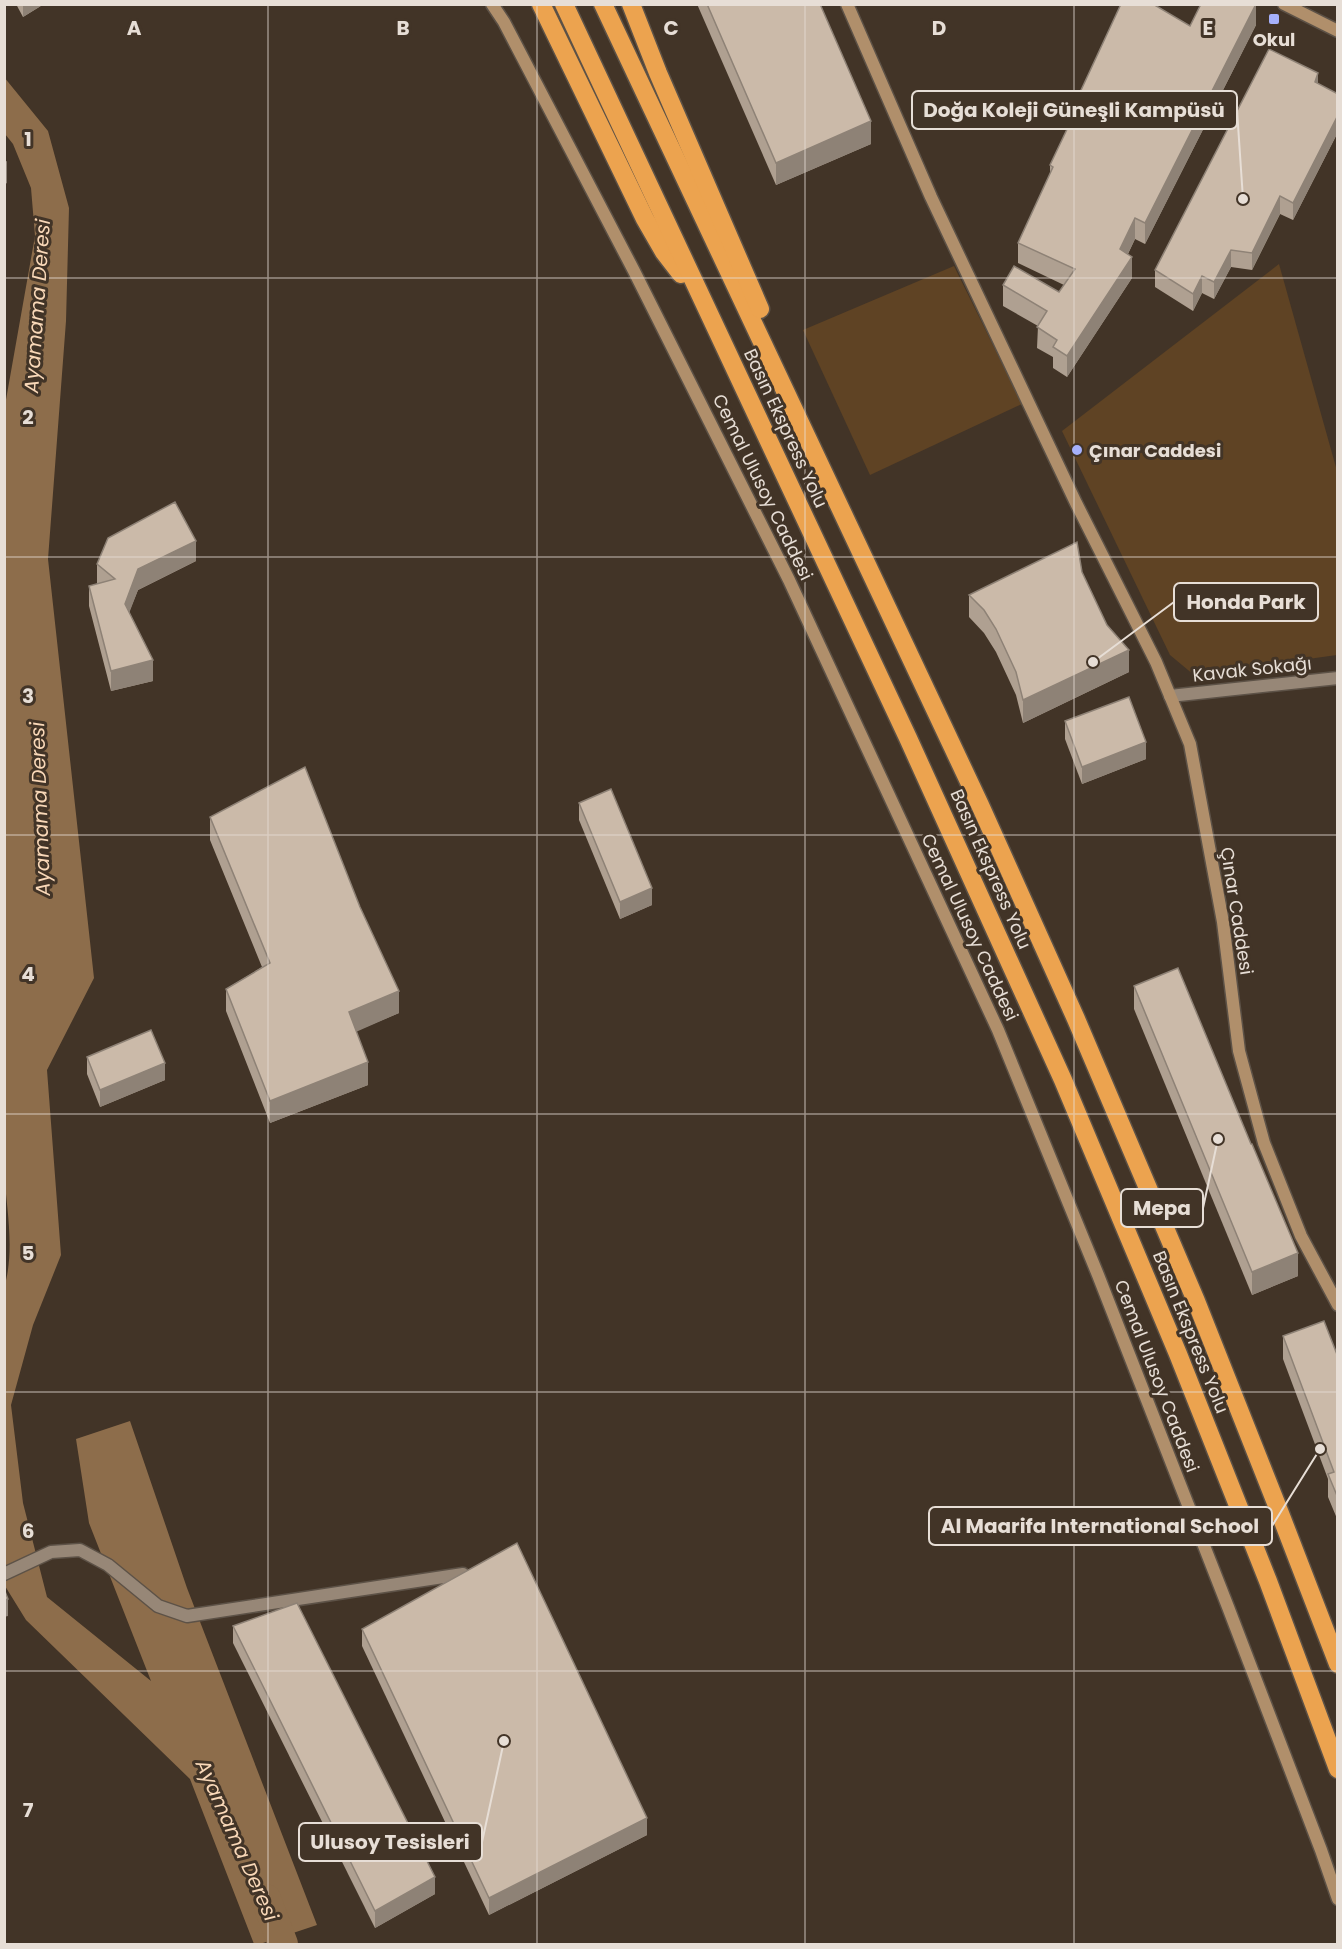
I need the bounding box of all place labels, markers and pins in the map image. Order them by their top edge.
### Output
marker: Okul [1267,12,1281,26]
place label: Okul [1253,27,1295,52]
callout: Doğa Koleji Güneşli Kampüsü [912,91,1237,129]
place label: Çınar Caddesi [1089,438,1221,463]
marker: Çınar Caddesi [1070,443,1084,457]
callout: Honda Park [1174,583,1318,621]
callout: Mepa [1121,1189,1203,1227]
callout: Al Maarifa International School [929,1507,1272,1545]
callout: Ulusoy Tesisleri [299,1823,482,1861]

